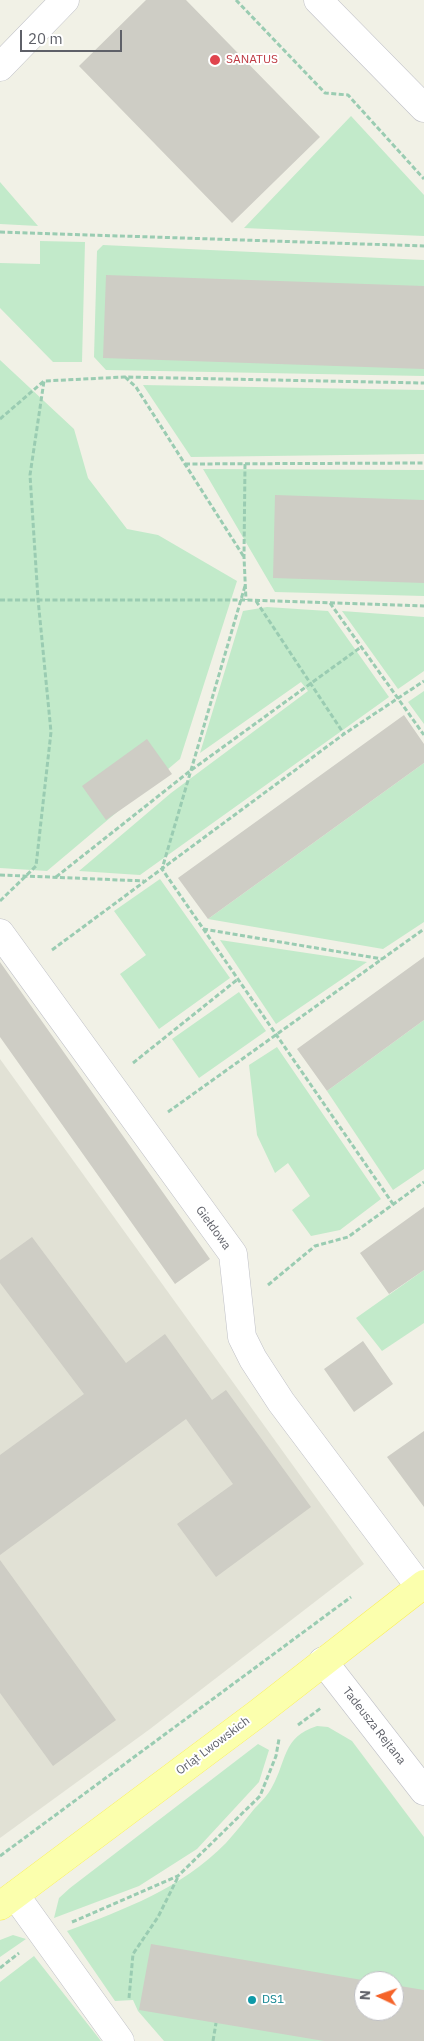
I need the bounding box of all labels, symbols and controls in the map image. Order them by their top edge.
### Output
scale bar [22,20,125,52]
text: 20 m [28,29,63,48]
marker: SANATUS [208,53,222,67]
place label: SANATUS [226,53,278,67]
street label: Giełdowa [192,1203,234,1253]
street label: Tadeusza Rejtana [339,1684,409,1768]
street label: Orląt Lwowskich [173,1714,253,1778]
north arrow [354,1971,404,2021]
text: N [356,1990,374,2001]
place label: DS1 [262,1993,284,2007]
marker: DS1 [246,1994,258,2006]

